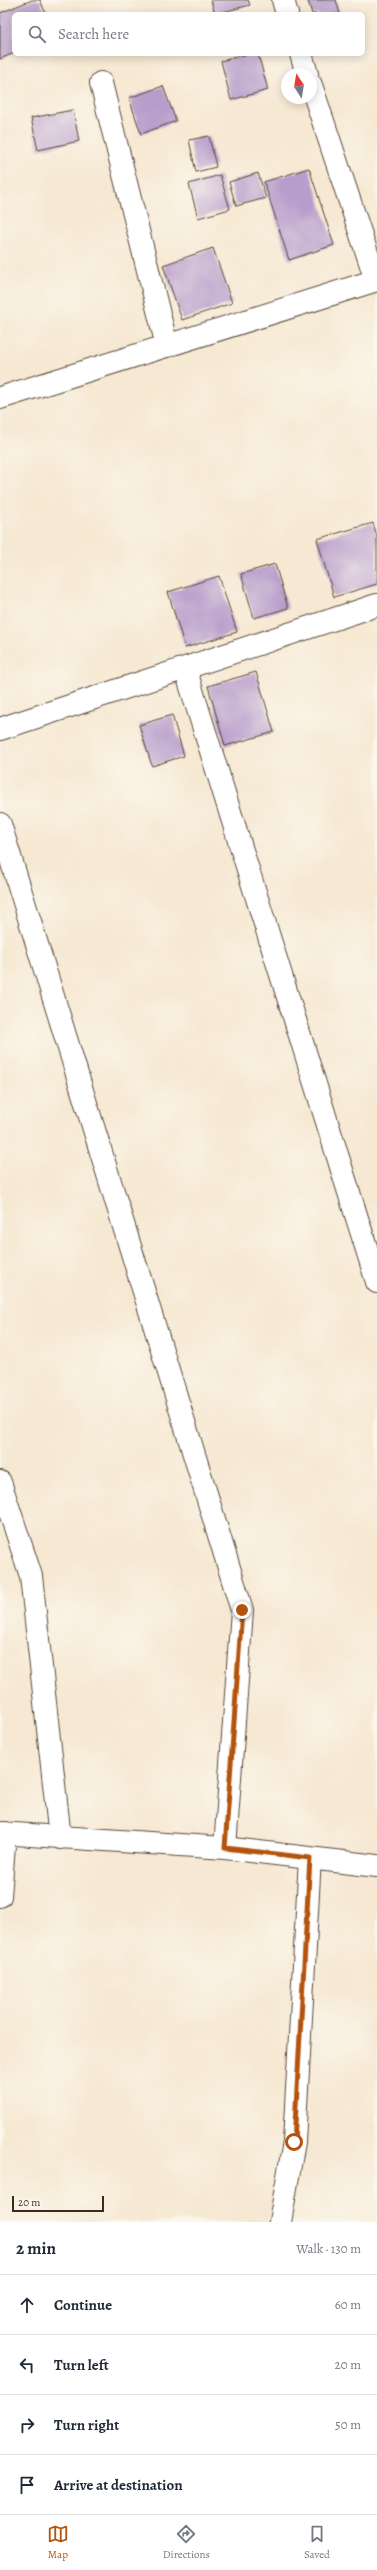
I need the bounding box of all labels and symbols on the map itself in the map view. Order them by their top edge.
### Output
north arrow [281,68,317,104]
route end [233,1601,251,1619]
route start [285,2133,303,2151]
scale bar [12,2194,104,2213]

